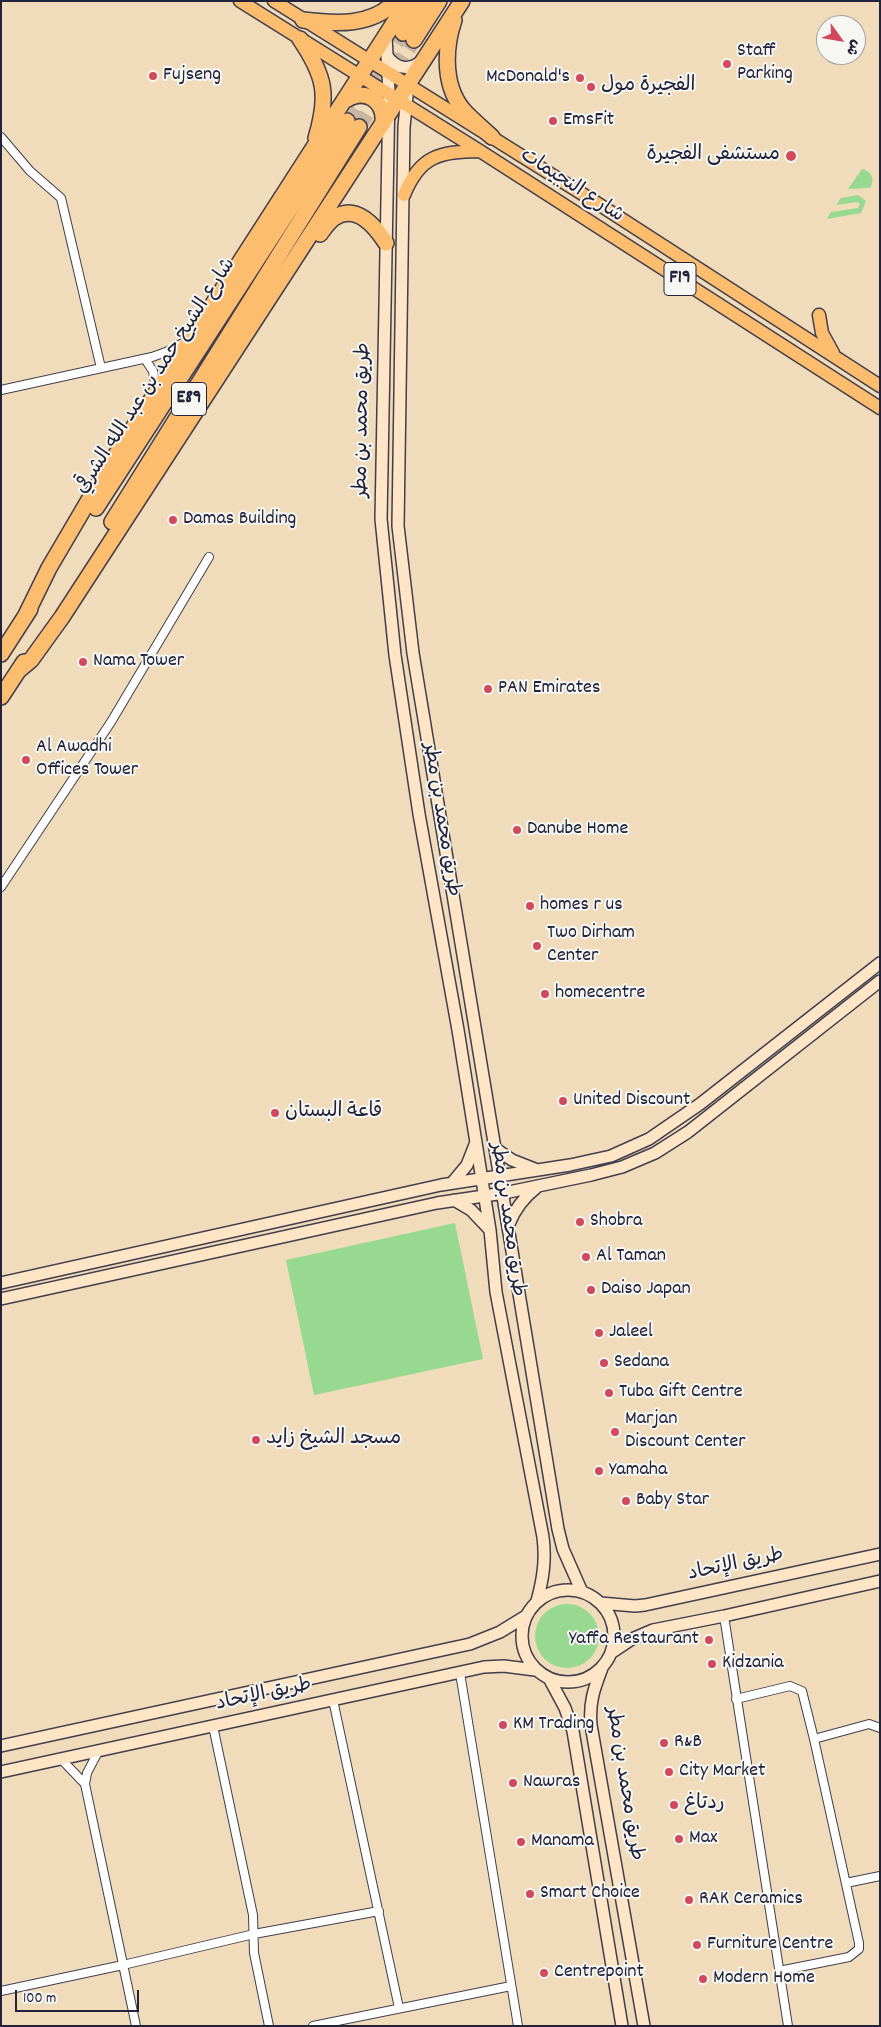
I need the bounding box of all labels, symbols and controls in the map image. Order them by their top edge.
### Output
north arrow [816,15,866,65]
text: ش [840,36,865,59]
place label: Staff Parking [737,40,793,87]
marker: Staff Parking [721,58,733,70]
place label: Fujseng [163,64,221,88]
place label: McDonald's [486,66,570,90]
marker: Fujseng [147,70,159,82]
marker: McDonald's [574,72,586,84]
place label: الفجيرة مول [601,75,695,99]
marker: الفجيرة مول [585,81,597,93]
place label: EmsFit [563,109,614,133]
marker: EmsFit [547,115,559,127]
place label: مستشفى الفجيرة [647,144,780,168]
street label: شارع النجيمات [515,145,627,229]
marker: مستشفى الفجيرة [784,149,798,163]
street label: شارع الشيخ حمد بن عبد الله الشرقي [72,255,242,499]
road number: F19 [664,262,696,296]
street label: طريق محمد بن مطر [351,342,377,498]
road number: E89 [172,382,206,416]
place label: Damas Building [183,508,296,532]
marker: Damas Building [167,514,179,526]
place label: Nama Tower [93,650,184,674]
marker: Nama Tower [77,656,89,668]
place label: PAN Emirates [498,677,600,701]
marker: PAN Emirates [482,683,494,695]
place label: Al Awadhi Offices Tower [36,736,138,783]
street label: طريق محمد بن مطر [416,742,464,898]
marker: Al Awadhi Offices Tower [20,754,32,766]
place label: Danube Home [527,818,628,842]
marker: Danube Home [511,824,523,836]
place label: homes r us [540,894,623,918]
marker: homes r us [524,900,536,912]
place label: Two Dirham Center [547,922,635,969]
marker: Two Dirham Center [531,940,543,952]
place label: homecentre [555,982,645,1006]
marker: homecentre [539,988,551,1000]
place label: United Discount [573,1089,690,1113]
marker: United Discount [557,1095,569,1107]
place label: قاعة البستان [285,1101,382,1125]
marker: قاعة البستان [269,1107,281,1119]
street label: طريق محمد بن مطر [483,1142,529,1298]
place label: Shobra [590,1210,642,1234]
marker: Shobra [574,1216,586,1228]
place label: Al Taman [596,1245,666,1269]
marker: Al Taman [580,1251,592,1263]
place label: Daiso Japan [601,1278,691,1302]
marker: Daiso Japan [585,1284,597,1296]
place label: Jaleel [609,1321,653,1345]
marker: Jaleel [593,1327,605,1339]
place label: Sedana [614,1351,669,1375]
marker: Sedana [598,1357,610,1369]
place label: Tuba Gift Centre [619,1381,743,1405]
marker: Tuba Gift Centre [603,1387,615,1399]
place label: Marjan Discount Center [625,1408,746,1455]
marker: Marjan Discount Center [609,1426,621,1438]
place label: مسجد الشيخ زايد [266,1428,401,1452]
marker: مسجد الشيخ زايد [250,1434,262,1446]
place label: Yamaha [609,1459,667,1483]
marker: Yamaha [593,1465,605,1477]
place label: Baby Star [636,1489,709,1513]
marker: Baby Star [620,1495,632,1507]
street label: طريق اﻹتحاد [686,1544,786,1588]
place label: Yaffa Restaurant [569,1628,699,1652]
marker: Yaffa Restaurant [703,1634,715,1646]
place label: Kidzania [722,1652,784,1676]
marker: Kidzania [706,1658,718,1670]
street label: طريق اﻹتحاد [214,1674,314,1718]
street label: طريق محمد بن مطر [599,1706,647,1862]
place label: KM Trading [513,1713,594,1737]
marker: KM Trading [497,1719,509,1731]
place label: R&B [674,1731,702,1755]
marker: R&B [658,1737,670,1749]
place label: City Market [679,1760,765,1784]
marker: City Market [663,1766,675,1778]
place label: Nawras [523,1771,580,1795]
marker: Nawras [507,1777,519,1789]
place label: ردتاغ [684,1793,725,1817]
marker: ردتاغ [668,1799,680,1811]
place label: Max [689,1827,718,1851]
place label: Manama [531,1830,594,1854]
marker: Max [673,1833,685,1845]
marker: Manama [515,1836,527,1848]
place label: Smart Choice [540,1882,640,1906]
marker: Smart Choice [524,1888,536,1900]
place label: RAK Ceramics [699,1888,803,1912]
marker: RAK Ceramics [683,1894,695,1906]
place label: Furniture Centre [707,1933,833,1957]
marker: Furniture Centre [691,1939,703,1951]
place label: Centrepoint [554,1961,644,1985]
marker: Centrepoint [538,1967,550,1979]
place label: Modern Home [713,1967,815,1991]
marker: Modern Home [697,1973,709,1985]
scale bar [18,1980,141,2012]
text: 100 m [23,1988,56,2010]

